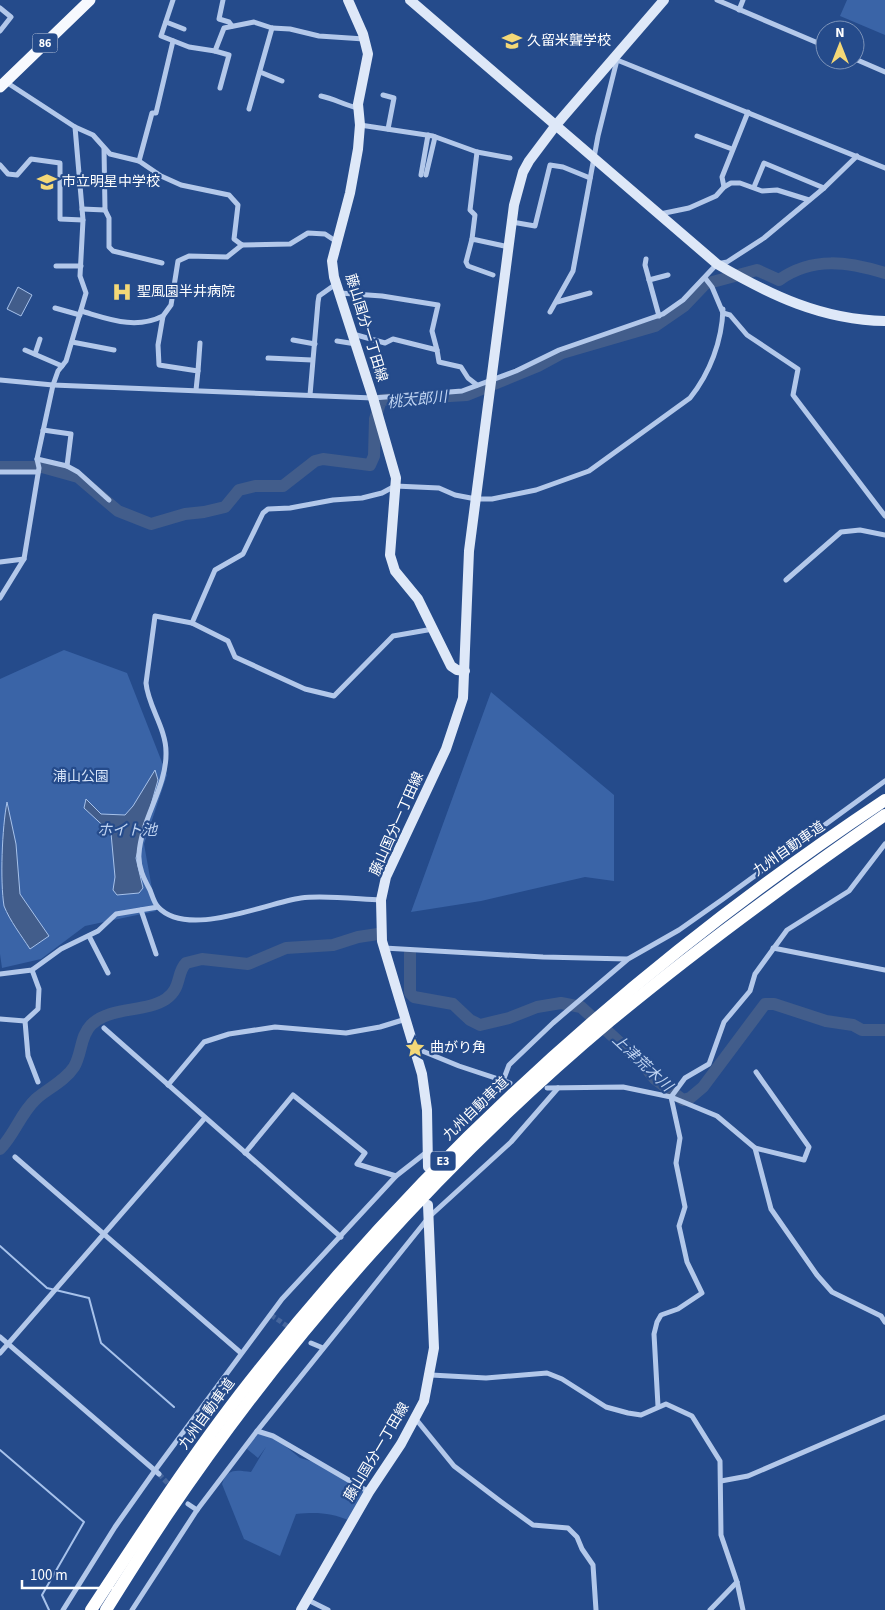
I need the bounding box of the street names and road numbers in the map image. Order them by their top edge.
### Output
road number: 86 [32,34,58,52]
street label: 藤山国分一丁田線 [340,272,392,384]
street label: 藤山国分一丁田線 [365,769,429,879]
street label: 九州自動車道 [749,817,829,881]
street label: 九州自動車道 [439,1073,513,1145]
road number: E3 [430,1152,456,1170]
street label: 九州自動車道 [174,1374,240,1454]
street label: 藤山国分一丁田線 [340,1399,414,1505]

